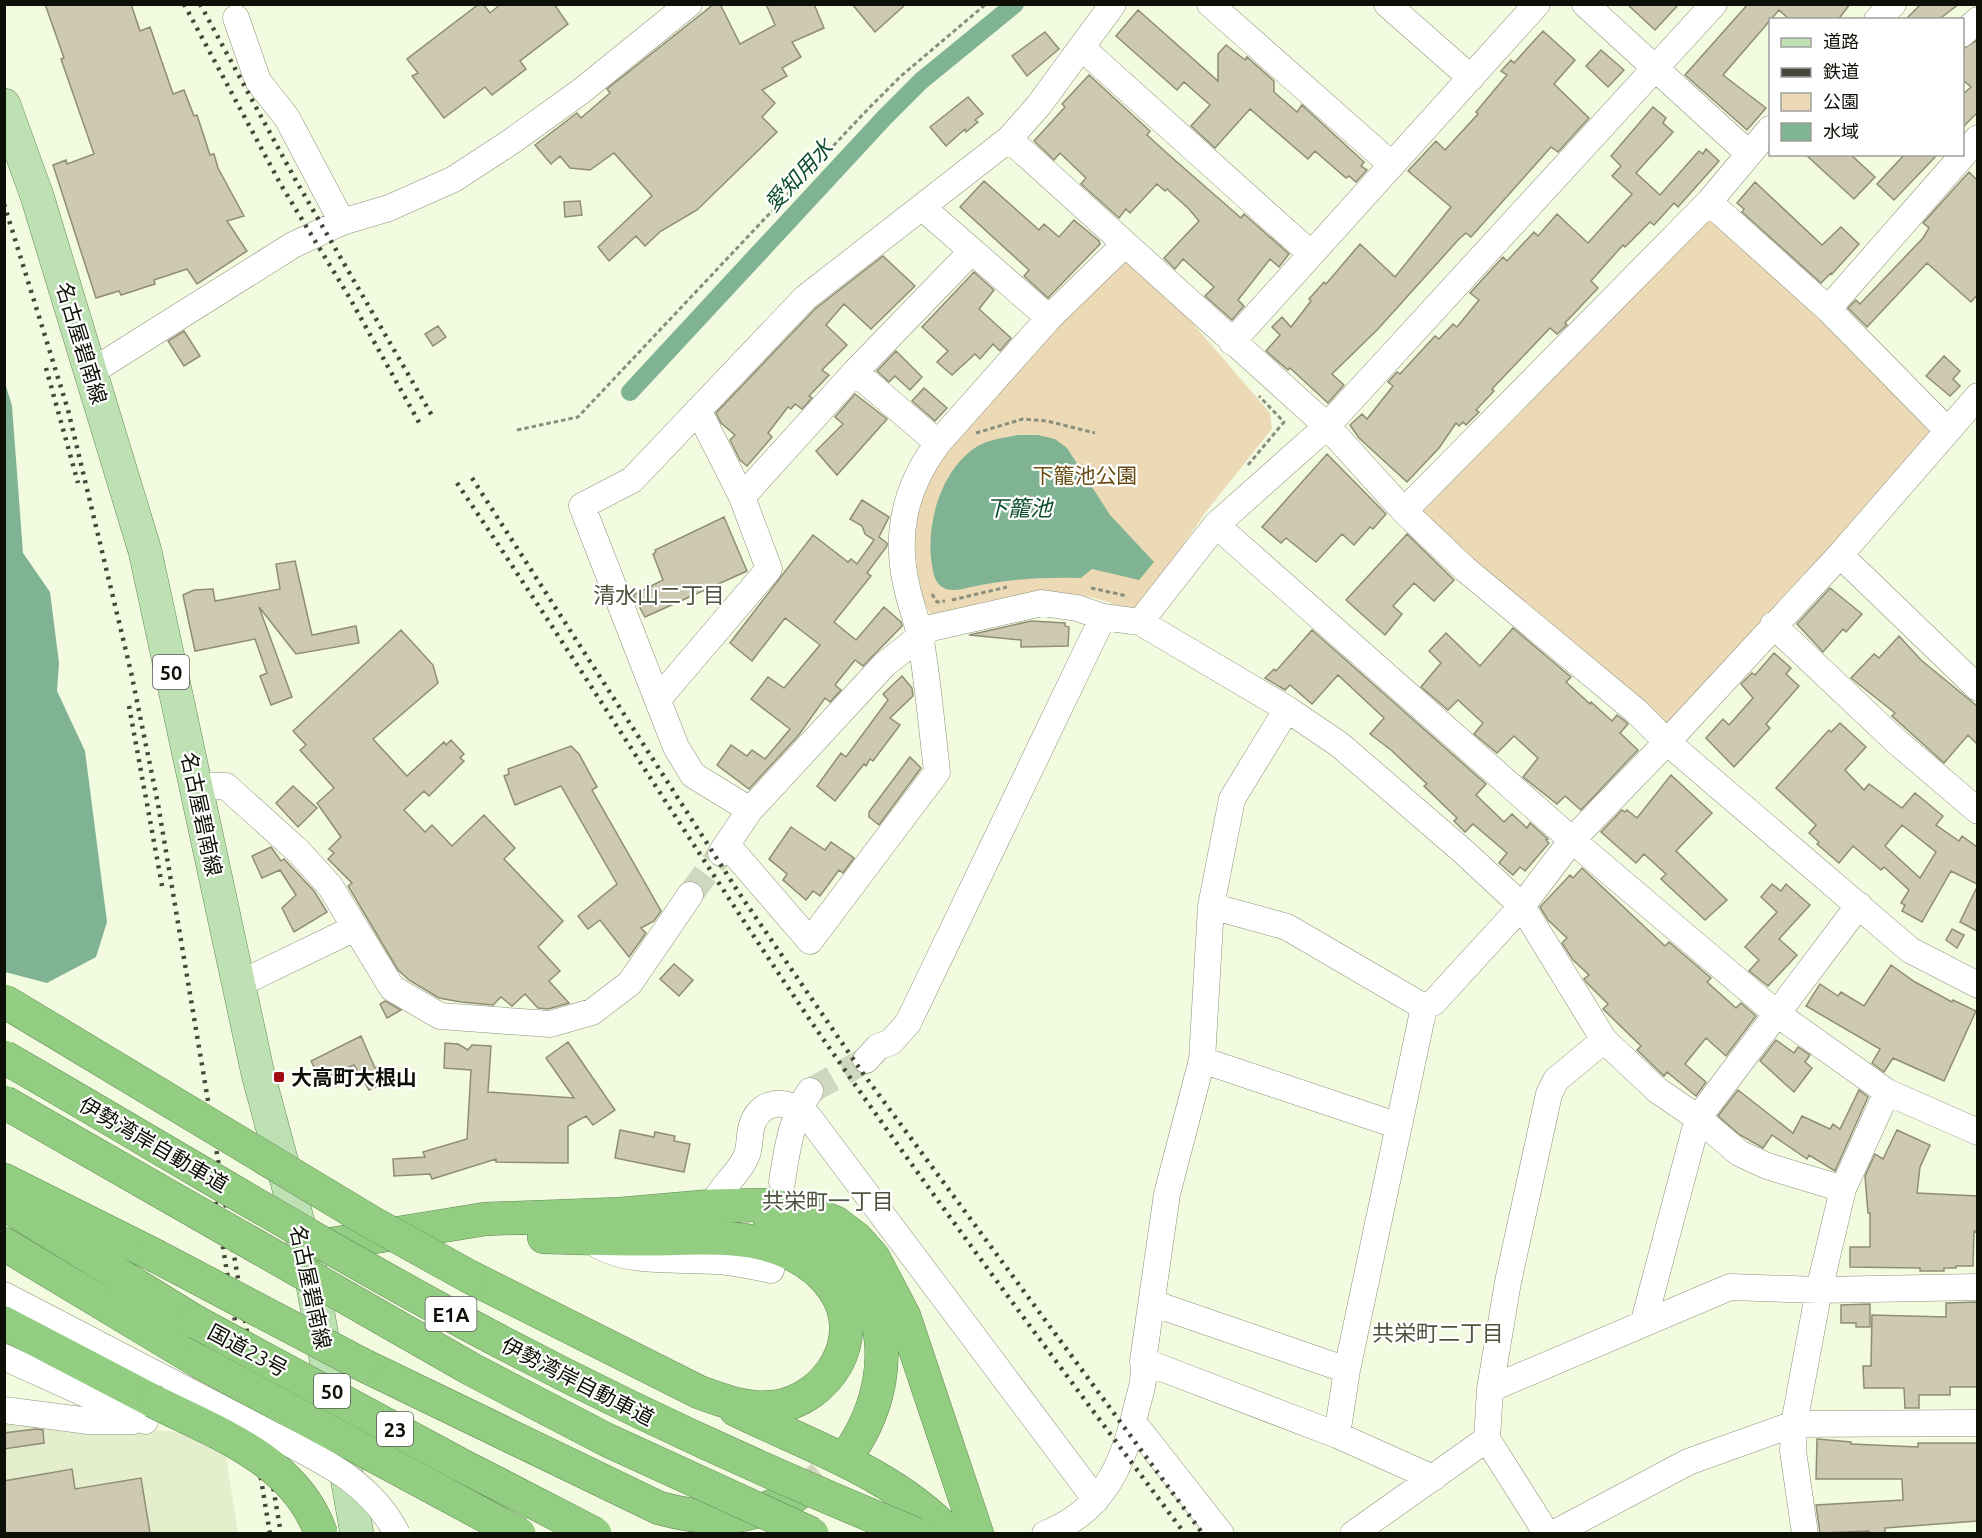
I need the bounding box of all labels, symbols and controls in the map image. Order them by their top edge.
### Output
legend [1769,18,1964,156]
text: 道路 [1823,31,1859,51]
text: 鉄道 [1823,61,1859,81]
text: 公園 [1823,91,1859,111]
text: 水域 [1823,121,1859,141]
water label: 愛知用水 [759,133,839,216]
street label: 名古屋碧南線 [52,279,112,407]
park label: 下籠池公園 [1033,463,1138,487]
water label: 下籠池 [986,495,1054,520]
district label: 清水山二丁目 [593,582,725,607]
road number: 50 [153,655,189,689]
street label: 名古屋碧南線 [177,750,227,878]
place label: 大高町大根山 [291,1065,417,1089]
marker: 大高町大根山 [272,1070,286,1084]
street label: 伊勢湾岸自動車道 [75,1092,233,1196]
district label: 共栄町一丁目 [762,1188,894,1213]
street label: 名古屋碧南線 [286,1223,336,1351]
road number: E1A [426,1297,476,1331]
street label: 国道23号 [204,1319,292,1381]
district label: 共栄町二丁目 [1372,1320,1504,1345]
street label: 伊勢湾岸自動車道 [498,1332,658,1430]
road number: 50 [314,1374,350,1408]
road number: 23 [377,1412,413,1446]

